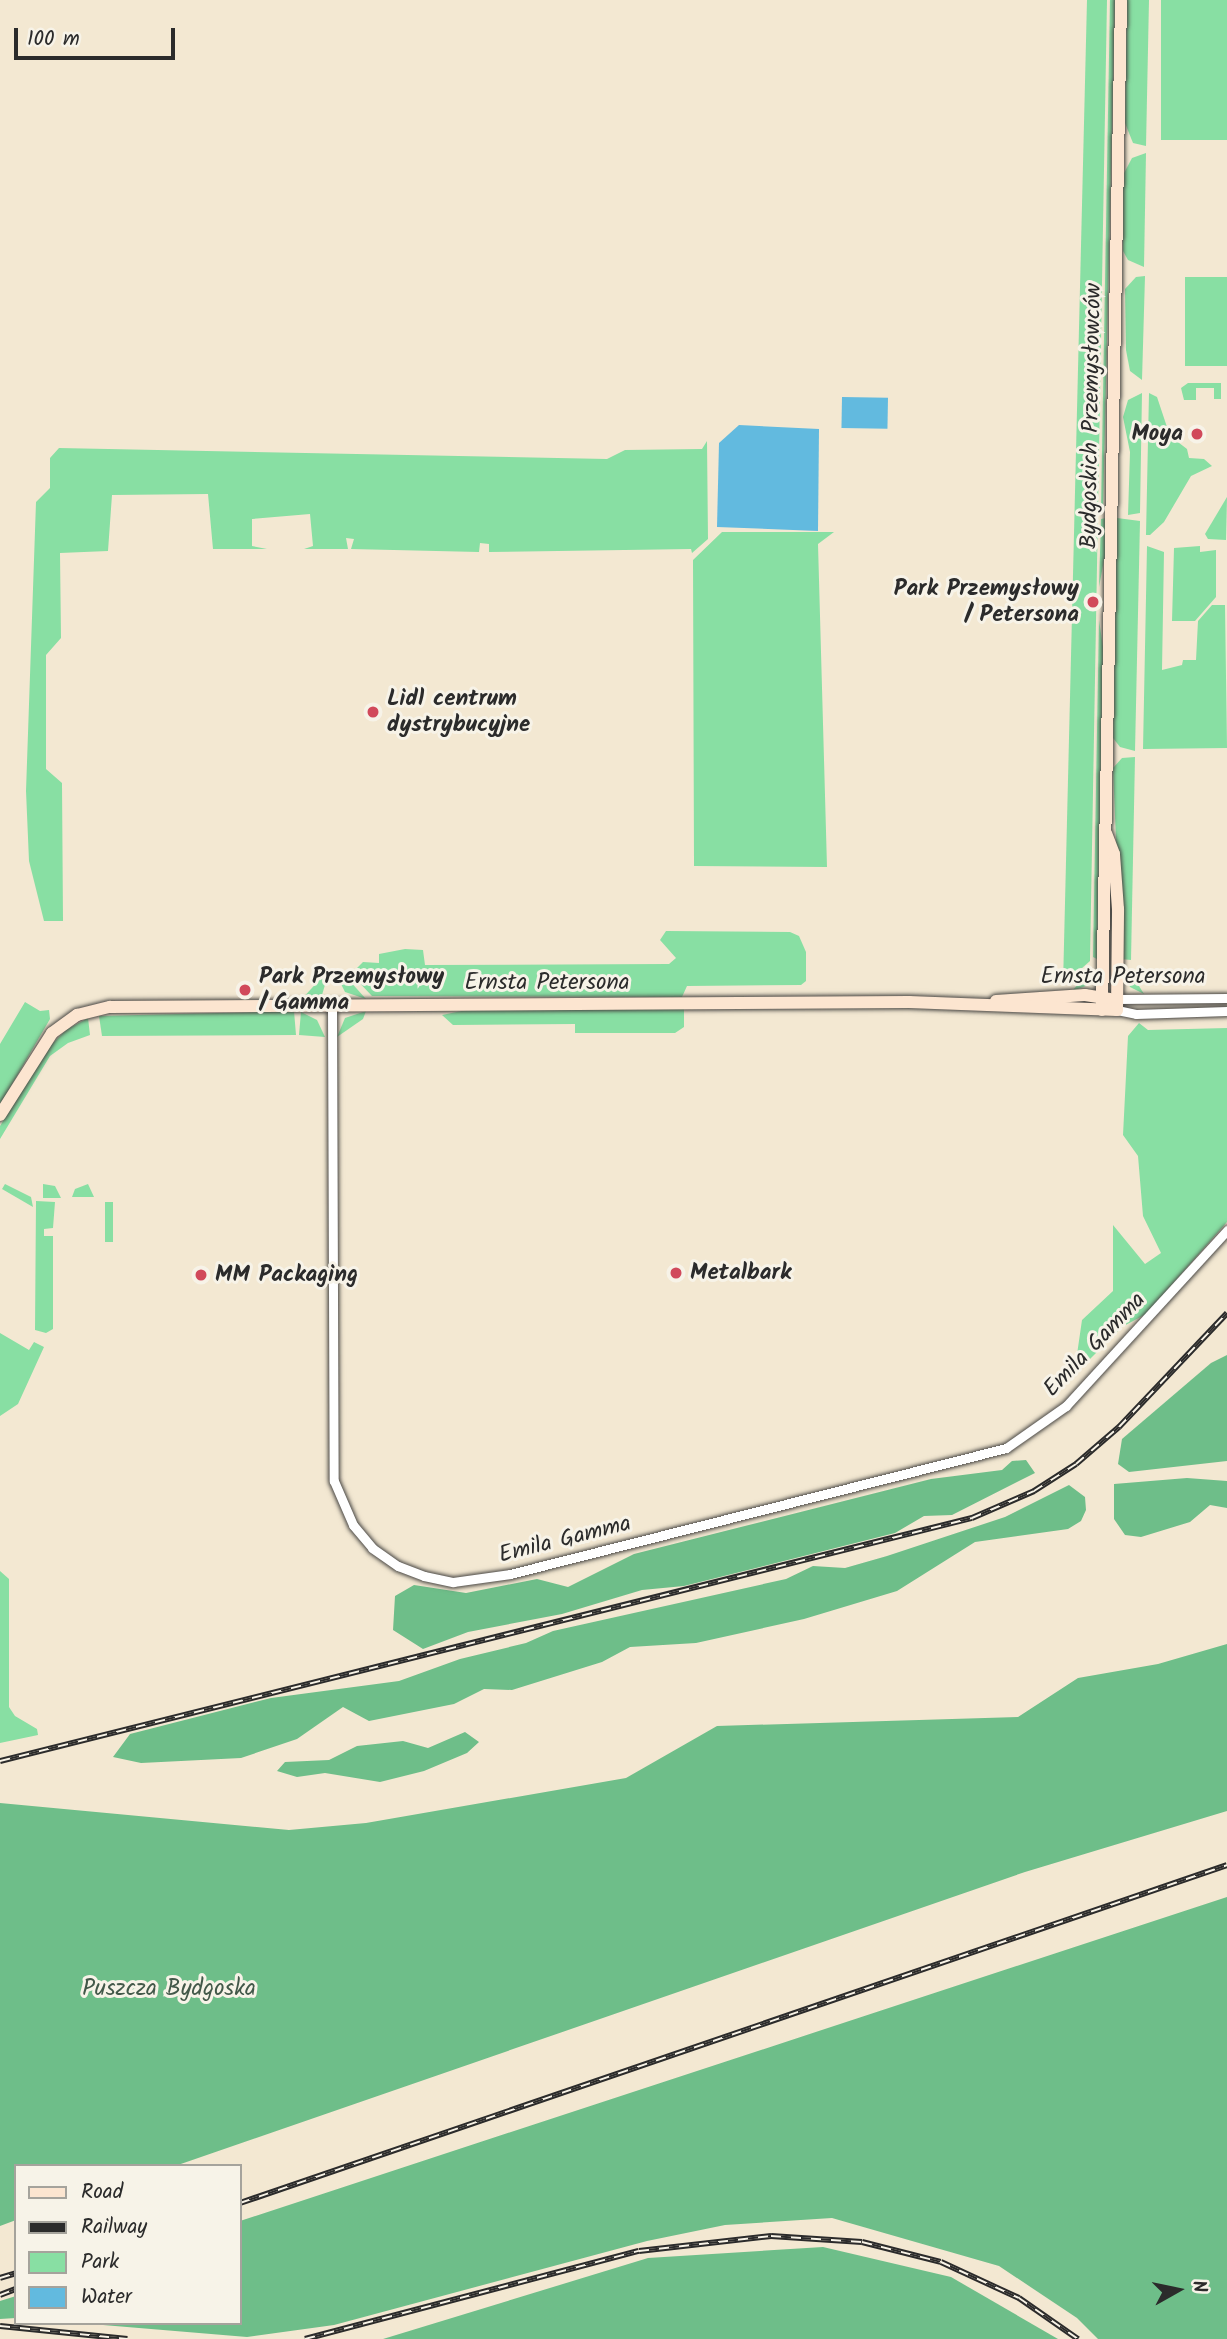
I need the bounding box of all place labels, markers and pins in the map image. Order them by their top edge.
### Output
place label: Moya [1131,420,1183,448]
marker: Moya [1189,426,1205,442]
place label: Park Przemysłowy / Petersona [894,575,1079,629]
marker: Park Przemysłowy / Petersona [1085,594,1101,610]
place label: Lidl centrum dystrybucyjne [387,685,530,739]
marker: Lidl centrum dystrybucyjne [365,704,381,720]
place label: Park Przemysłowy / Gamma [259,963,444,1017]
marker: Park Przemysłowy / Gamma [237,982,253,998]
place label: Metalbark [690,1259,791,1287]
place label: MM Packaging [215,1261,358,1289]
marker: Metalbark [668,1265,684,1281]
marker: MM Packaging [193,1267,209,1283]

